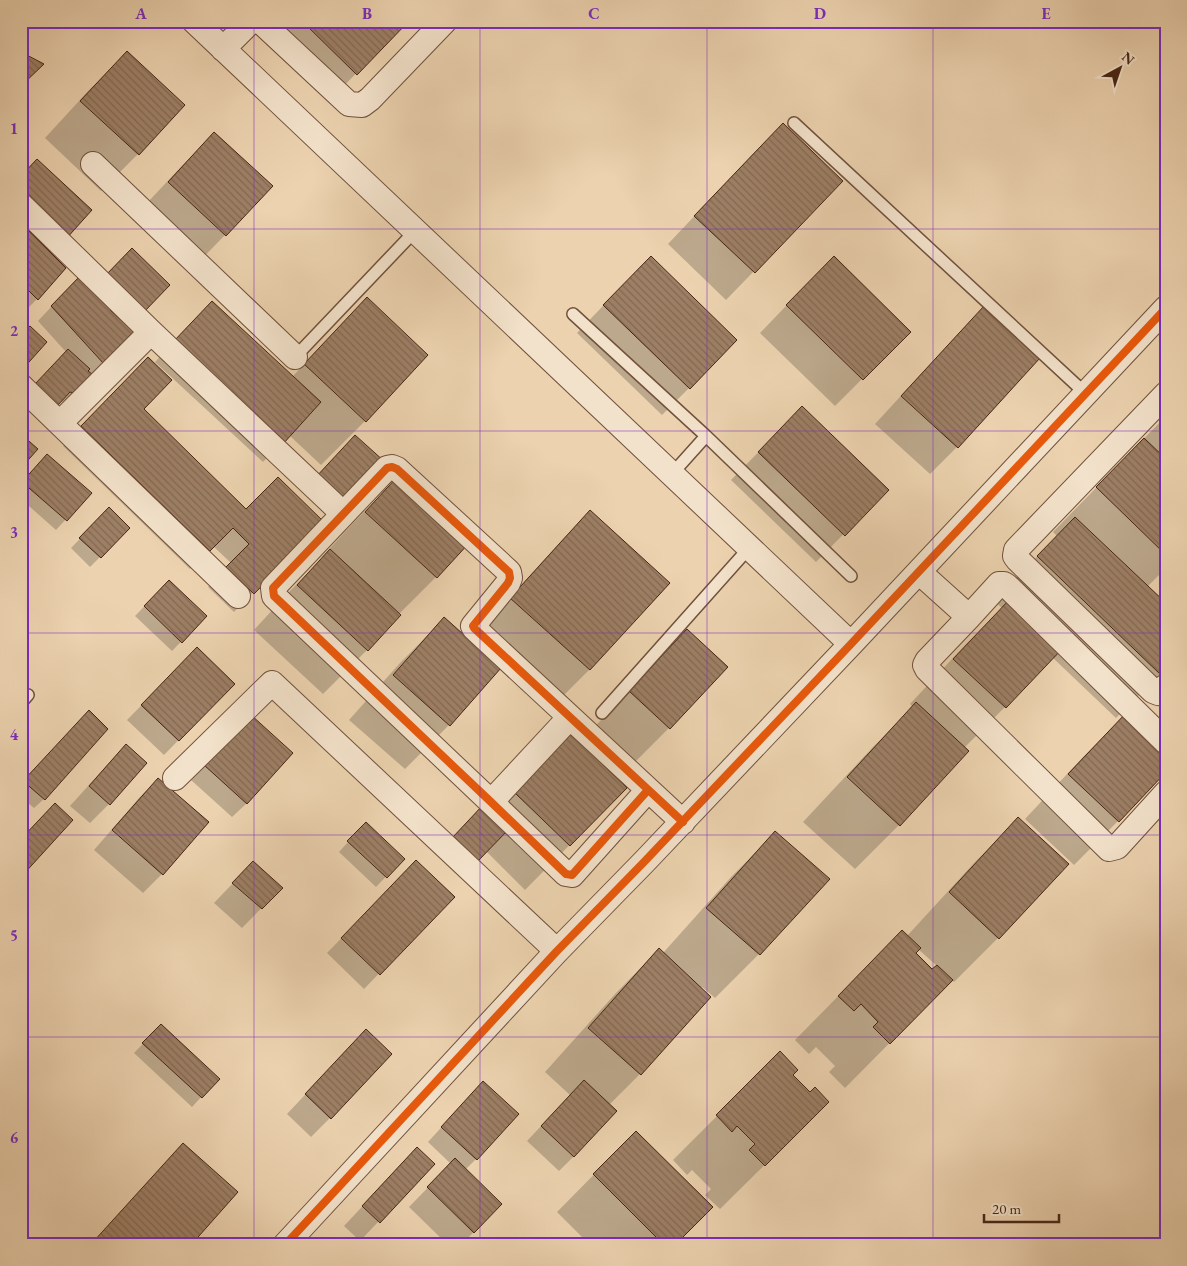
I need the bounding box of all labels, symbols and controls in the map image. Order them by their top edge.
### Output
text: A [134,3,147,24]
text: B [362,3,372,24]
text: C [588,3,600,24]
text: D [814,3,826,24]
text: E [1041,3,1051,24]
north arrow [1094,42,1144,92]
text: N [1118,48,1139,69]
text: 1 [10,118,18,139]
text: 2 [10,320,19,341]
text: 3 [10,522,18,543]
text: 4 [10,724,19,745]
text: 5 [10,925,18,946]
text: 6 [10,1127,19,1148]
scale bar [984,1191,1060,1223]
text: 20 m [992,1199,1021,1218]

